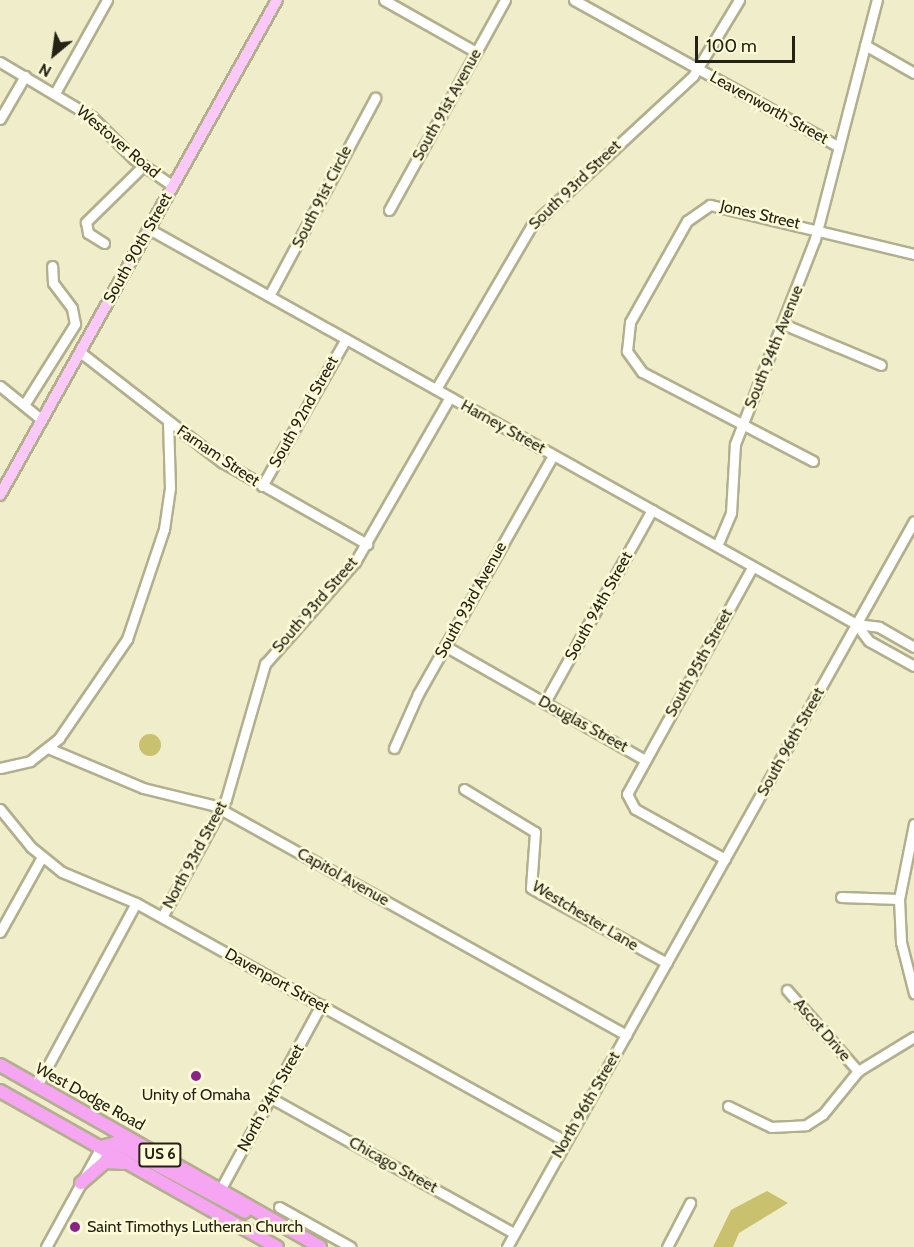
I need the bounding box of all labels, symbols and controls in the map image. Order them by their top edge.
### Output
north arrow [24,24,84,84]
scale bar [698,24,798,62]
text: 100 m [706,35,757,57]
street label: South 91st Avenue [408,46,486,164]
text: N [35,59,55,81]
street label: Leavenworth Street [706,68,832,148]
street label: Westover Road [73,102,163,182]
street label: South 93rd Street [525,136,625,234]
street label: South 91st Circle [288,143,356,251]
street label: South 90th Street [100,189,176,307]
street label: Jones Street [718,197,802,233]
street label: South 94th Avenue [741,283,807,411]
street label: South 92nd Street [265,353,343,471]
street label: Harney Street [457,396,549,458]
street label: Farnam Street [173,421,263,491]
street label: South 93rd Avenue [431,538,511,662]
street label: South 94th Street [561,548,637,664]
street label: South 93rd Street [268,553,362,657]
street label: South 95th Street [661,606,737,720]
street label: South 96th Street [753,684,829,800]
street label: Douglas Street [535,691,631,757]
street label: North 93rd Street [159,798,231,912]
street label: Capitol Avenue [294,844,392,910]
street label: Westchester Lane [528,877,642,955]
street label: Davenport Street [221,944,333,1018]
street label: Ascot Drive [789,995,855,1065]
street label: North 94th Street [234,1041,308,1155]
street label: North 96th Street [548,1048,624,1162]
street label: West Dodge Road [32,1059,148,1135]
marker: Unity of Omaha [189,1069,203,1083]
place label: Unity of Omaha [142,1085,250,1105]
street label: Chicago Street [345,1133,441,1197]
road number: US 6 [138,1143,182,1167]
place label: Saint Timothys Lutheran Church [87,1217,303,1237]
marker: Saint Timothys Lutheran Church [68,1220,82,1234]

